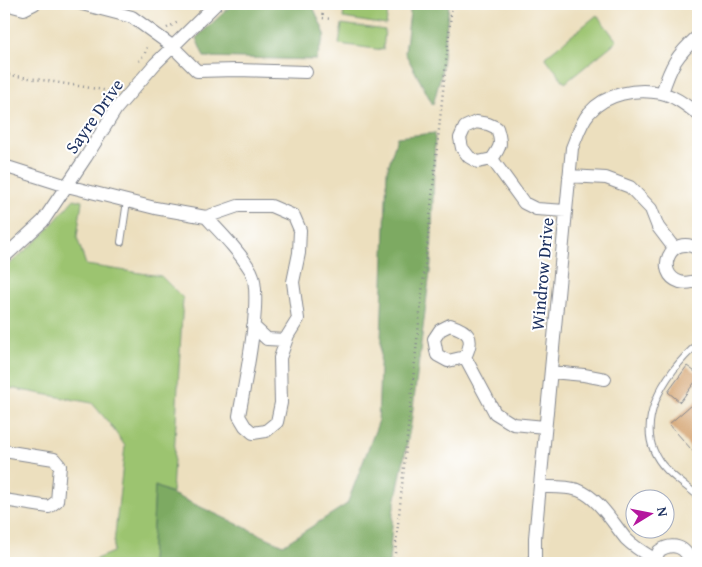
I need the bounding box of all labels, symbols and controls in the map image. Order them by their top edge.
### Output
street label: Sayre Drive [58,73,130,159]
street label: Windrow Drive [524,216,560,332]
north arrow [624,490,674,540]
text: N [652,505,674,519]

